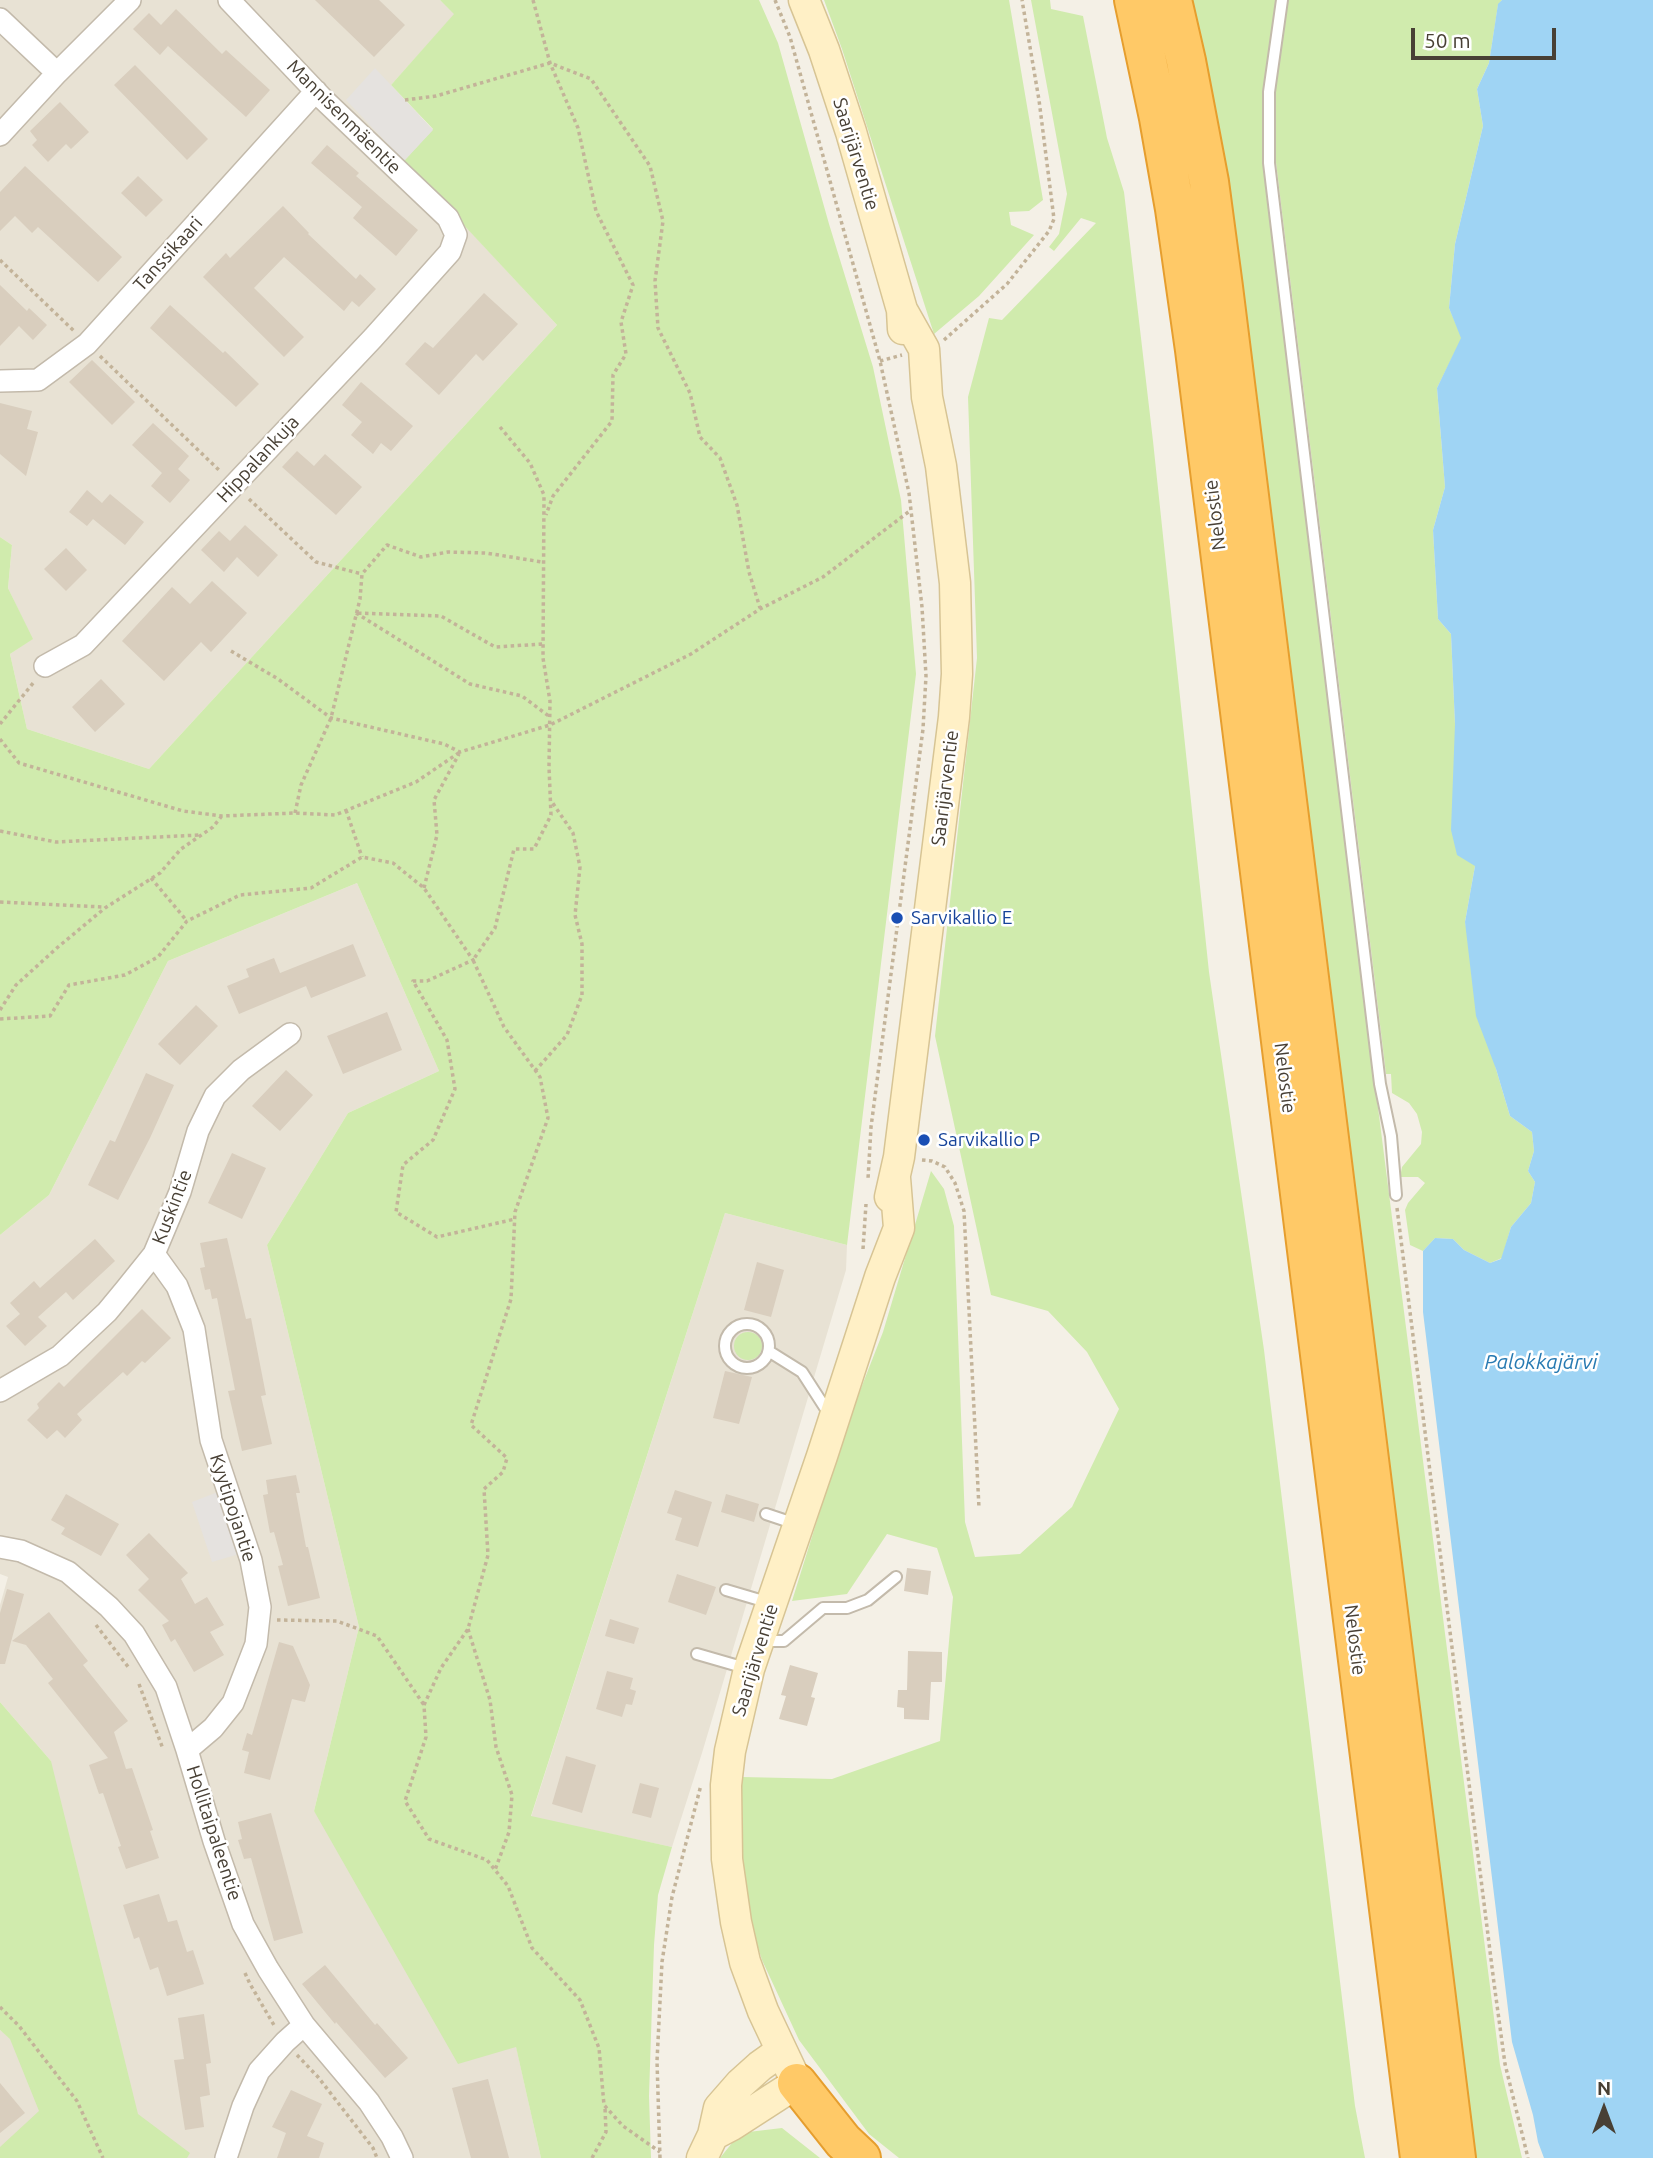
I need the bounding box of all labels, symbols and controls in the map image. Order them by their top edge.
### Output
scale bar [1415,14,1560,58]
text: 50 m [1424,28,1471,52]
street label: Mannisenmäentie [282,55,406,179]
street label: Saarijärventie [828,95,884,213]
street label: Tanssikaari [129,212,207,296]
street label: Hippalankuja [212,411,304,507]
street label: Nelostie [1199,478,1231,552]
street label: Saarijärventie [927,729,963,847]
place label: Sarvikallio E [911,907,1012,929]
marker: Sarvikallio E [889,910,905,926]
street label: Nelostie [1269,1041,1301,1115]
place label: Sarvikallio P [938,1129,1040,1151]
marker: Sarvikallio P [916,1132,932,1148]
street label: Kuskintie [147,1166,197,1248]
water label: Palokkajärvi [1484,1349,1598,1375]
street label: Kyytipojantie [205,1451,261,1565]
street label: Saarijärventie [727,1601,783,1719]
street label: Nelostie [1339,1603,1371,1677]
street label: Hollitaipaleentie [181,1762,247,1904]
north arrow [1569,2074,1639,2144]
text: N [1597,2077,1611,2099]

